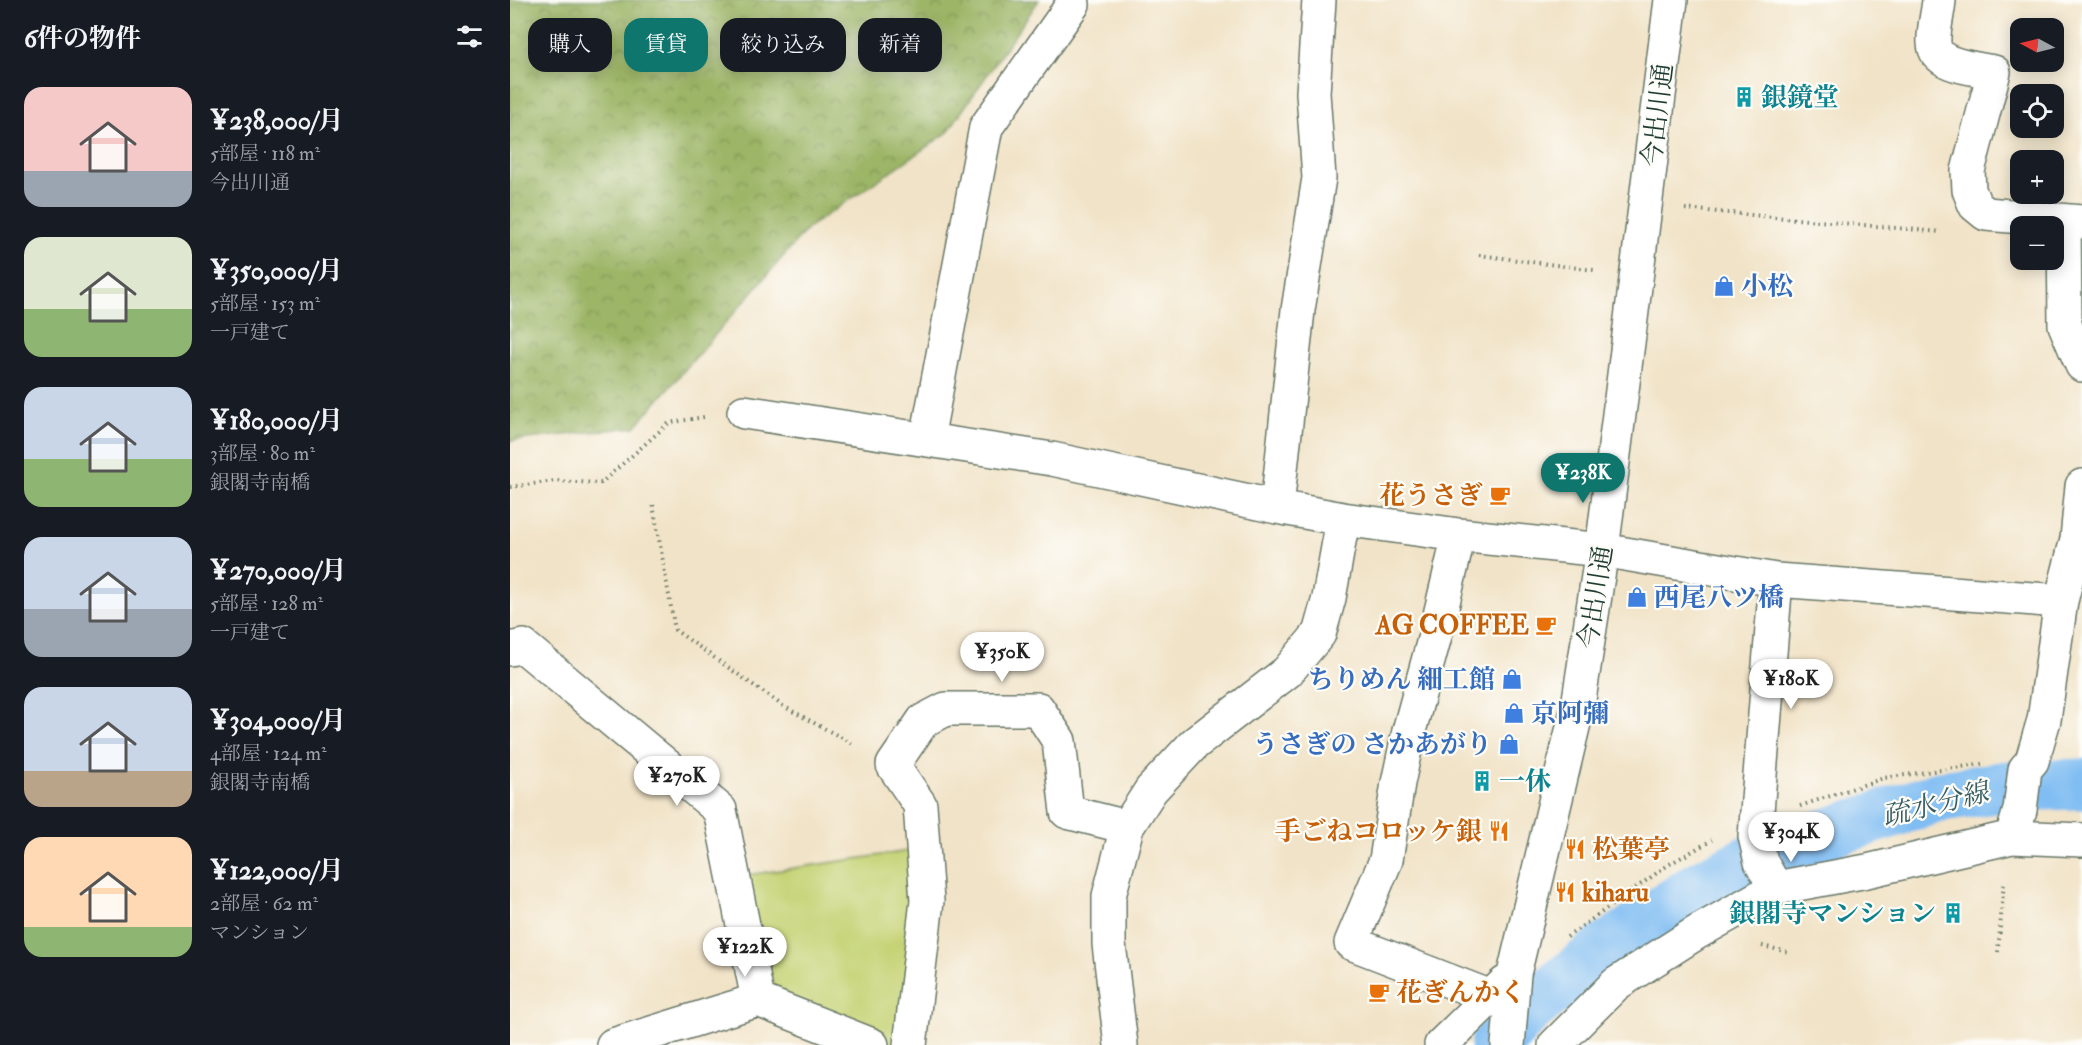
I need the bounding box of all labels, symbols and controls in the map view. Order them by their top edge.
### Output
chip: 購入 [528,18,612,72]
chip: 賃貸 [624,18,708,72]
chip: 絞り込み [720,18,846,72]
chip: 新着 [858,18,942,72]
north arrow [2010,18,2064,72]
map controls [2010,18,2064,270]
icon: filters [453,20,486,53]
text: 6件の物件 [24,23,141,55]
street label: 今出川通 [1636,62,1680,169]
place label: 銀鏡堂 [1761,82,1839,114]
button: locate [2010,84,2064,138]
building icon: 銀鏡堂 [1732,85,1756,109]
text: ¥238,000/月 [210,105,344,137]
icon: home [72,111,144,183]
text: 5部屋 · 118 m² [210,141,320,166]
button: + [2010,150,2064,204]
text: 今出川通 [210,170,290,195]
button: − [2010,216,2064,270]
text: ¥350,000/月 [210,255,343,287]
icon: home [72,261,144,333]
place label: 小松 [1741,271,1793,303]
shop icon: 小松 [1712,274,1736,298]
text: 5部屋 · 153 m² [210,291,320,316]
text: 一戸建て [210,320,290,345]
text: ¥180,000/月 [210,405,343,437]
icon: home [72,411,144,483]
text: 3部屋 · 80 m² [210,441,315,466]
pin: ¥238K [1541,453,1625,504]
text: ¥238K [1555,460,1611,485]
text: 銀閣寺南橋 [210,470,310,495]
place label: 花うさぎ [1379,480,1483,512]
cafe icon: 花うさぎ [1488,483,1512,507]
street label: 今出川通 [1572,543,1620,651]
text: ¥270,000/月 [210,555,347,587]
icon: home [72,561,144,633]
place label: 西尾八ツ橋 [1654,582,1784,614]
shop icon: 西尾八ツ橋 [1625,585,1649,609]
text: 5部屋 · 128 m² [210,591,323,616]
place label: AG COFFEE [1375,610,1529,642]
cafe icon: AG COFFEE [1534,613,1558,637]
text: 一戸建て [210,620,290,645]
pin: ¥350K [960,632,1044,683]
text: ¥350K [974,639,1030,664]
pin: ¥180K [1749,659,1833,710]
place label: ちりめん 細工館 [1308,664,1495,696]
text: ¥180K [1763,666,1819,691]
shop icon: ちりめん 細工館 [1500,667,1524,691]
place label: 京阿彌 [1531,698,1609,730]
shop icon: 京阿彌 [1502,701,1526,725]
text: ¥304,000/月 [210,705,346,737]
icon: home [72,711,144,783]
place label: うさぎの さかあがり [1253,729,1492,761]
shop icon: うさぎの さかあがり [1497,732,1521,756]
text: 4部屋 · 124 m² [210,741,327,766]
pin: ¥270K [635,756,719,807]
text: ¥270K [648,763,706,788]
place label: 一休 [1499,766,1551,798]
building icon: 一休 [1470,769,1494,793]
text: 銀閣寺南橋 [210,770,310,795]
water label: 疏水分線 [1879,775,1994,834]
pin: ¥304K [1749,812,1833,863]
place label: 手ごねコロッケ銀 [1275,816,1482,848]
restaurant icon: 手ごねコロッケ銀 [1487,819,1511,843]
text: ¥304K [1762,819,1820,844]
place label: 松葉亭 [1592,834,1670,866]
restaurant icon: 松葉亭 [1563,837,1587,861]
text: ¥122,000/月 [210,855,344,887]
icon: home [72,861,144,933]
place label: kiharu [1581,877,1649,909]
restaurant icon: kiharu [1553,880,1577,904]
text: 2部屋 · 62 m² [210,891,318,916]
place label: 銀閣寺マンション [1729,898,1936,930]
building icon: 銀閣寺マンション [1941,901,1965,925]
text: マンション [210,920,309,945]
pin: ¥122K [703,927,787,978]
text: ¥122K [717,934,773,959]
place label: 花ぎんかく [1396,977,1526,1009]
cafe icon: 花ぎんかく [1367,980,1391,1004]

